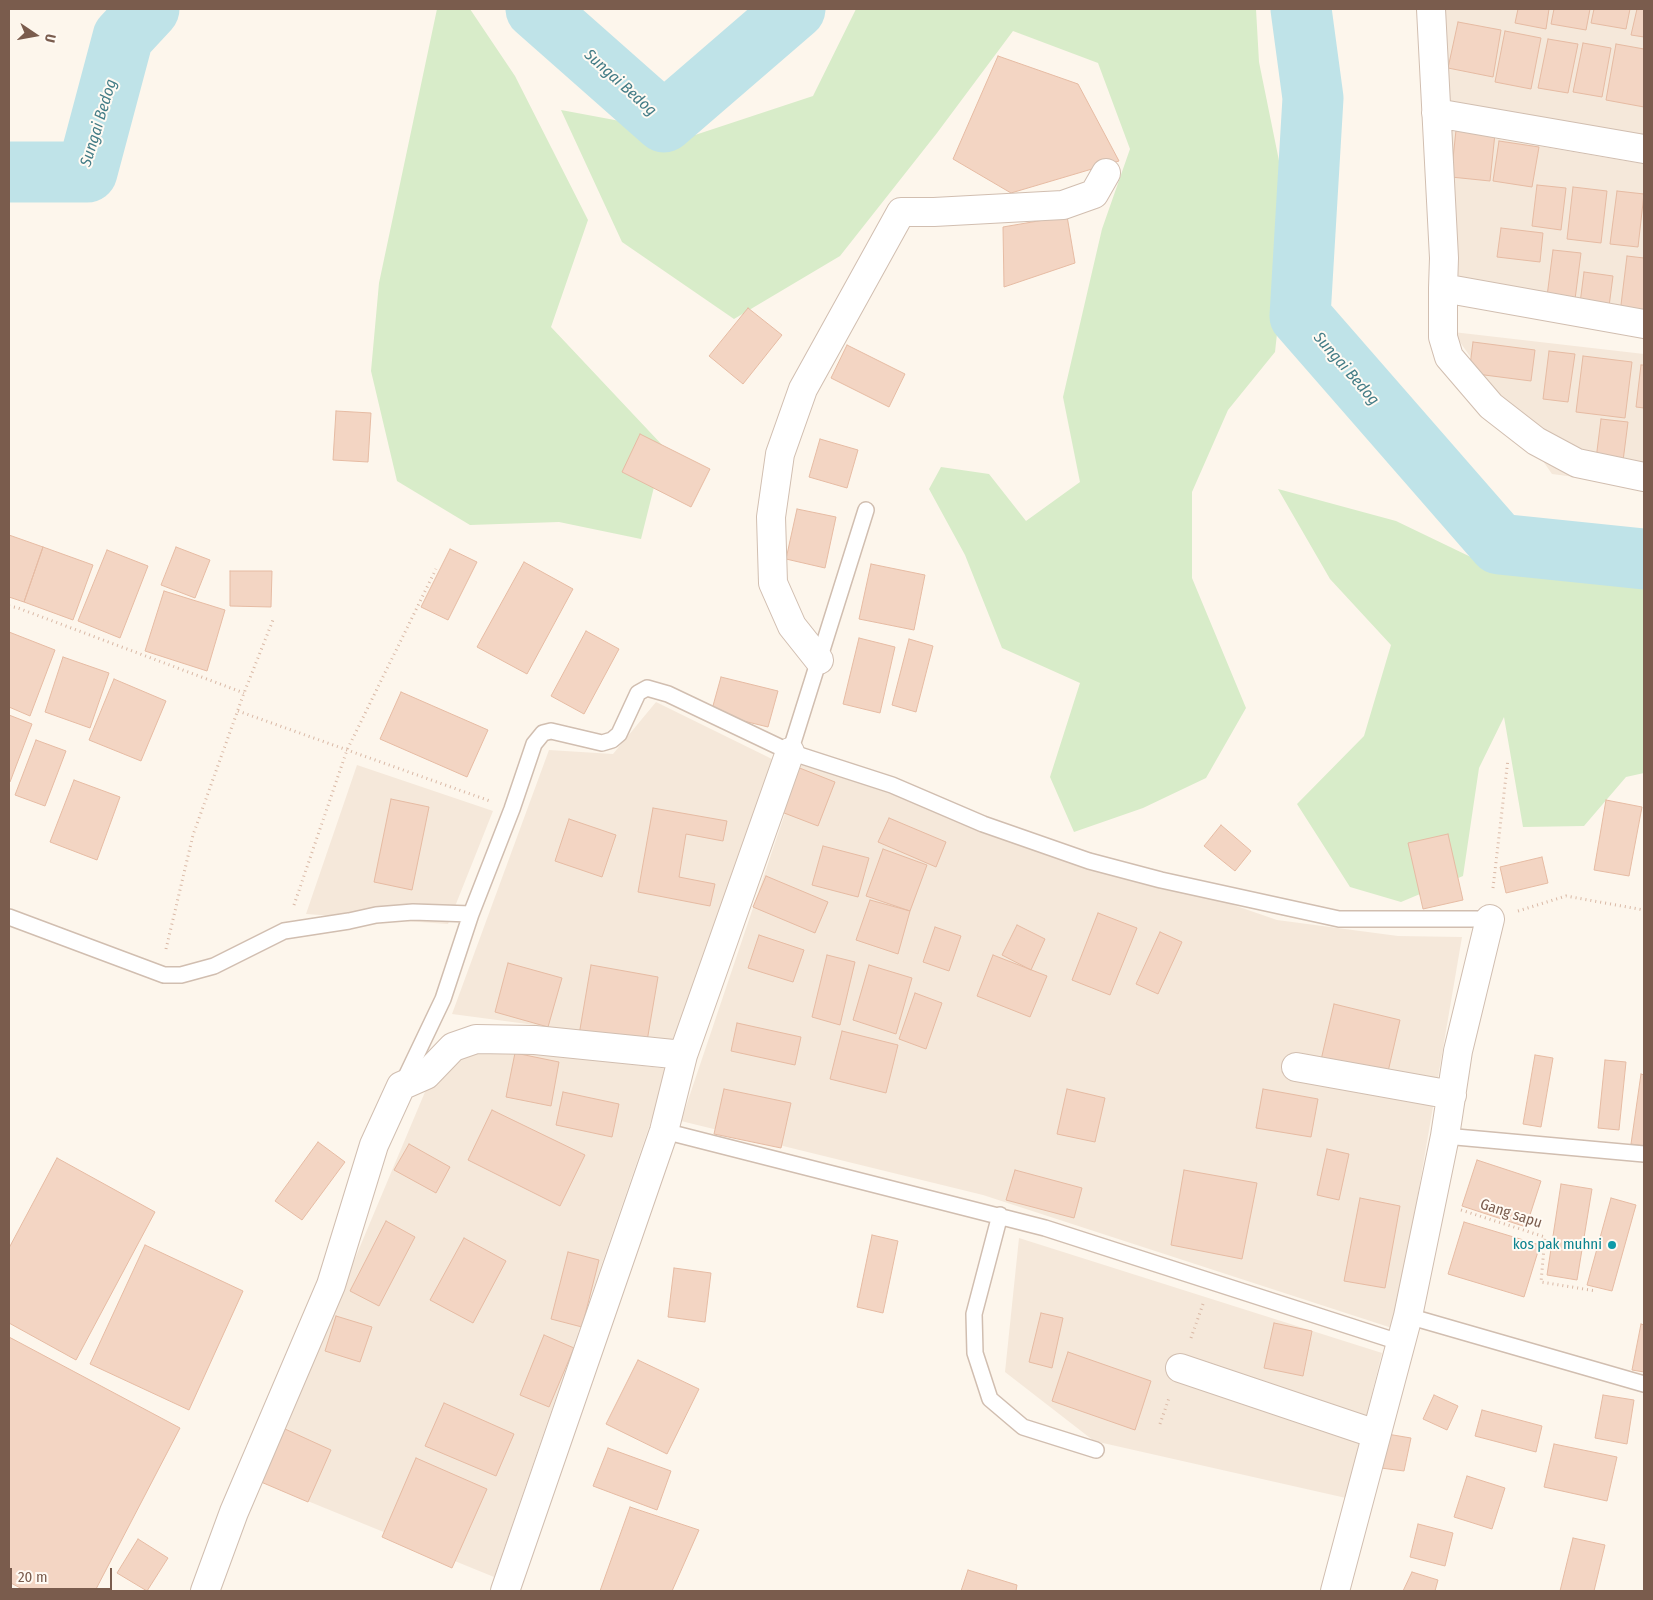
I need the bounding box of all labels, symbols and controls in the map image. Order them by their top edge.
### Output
north arrow [10,10,60,60]
text: U [41,32,59,44]
water label: Sungai Bedog [580,46,660,120]
water label: Sungai Bedog [77,77,121,169]
water label: Sungai Bedog [1309,329,1383,409]
street label: Gang sapu [1478,1196,1544,1232]
place label: kos pak muhni [1513,1236,1602,1254]
marker: kos pak muhni [1606,1239,1618,1251]
scale bar [12,1558,115,1590]
text: 20 m [18,1568,48,1586]

